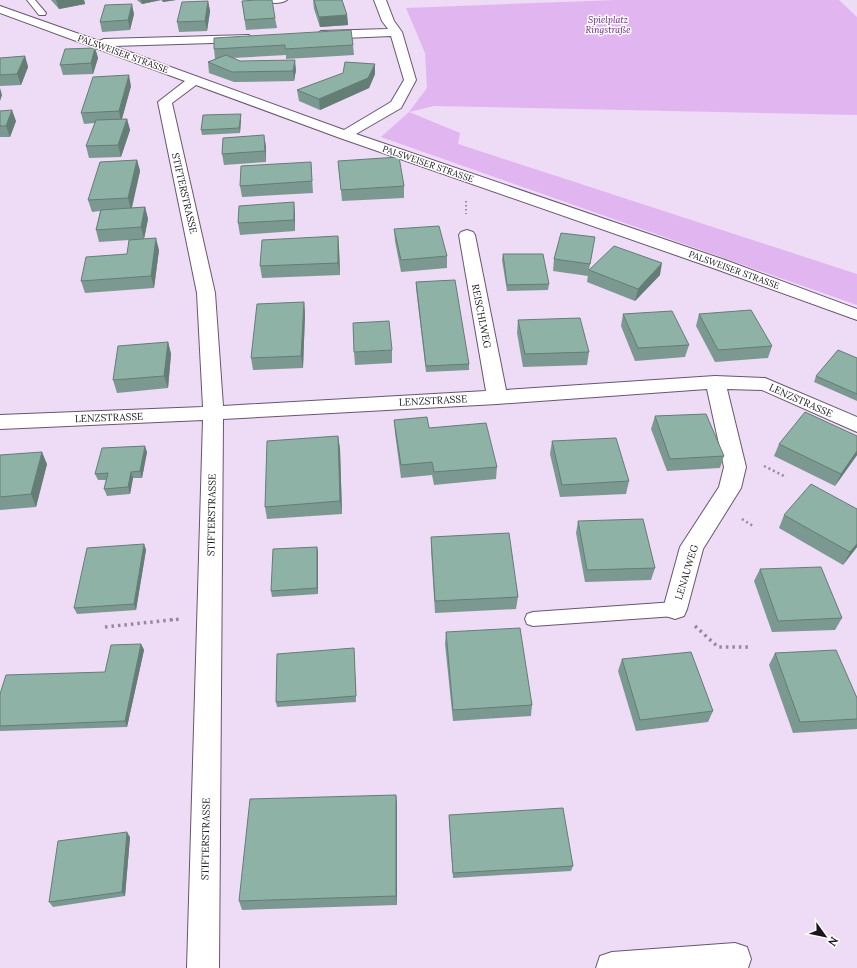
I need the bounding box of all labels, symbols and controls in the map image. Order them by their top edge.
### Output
park label: Spielplatz Ringstraße [586,14,630,35]
street label: PALSWEISER STRASSE [76,32,170,75]
street label: PALSWEISER STRASSE [381,143,476,184]
street label: STIFTERSTRASSE [169,151,200,235]
street label: PALSWEISER STRASSE [687,248,781,291]
street label: REISCHLWEG [469,283,494,350]
street label: LENZSTRASSE [767,381,835,420]
street label: LENZSTRASSE [399,392,468,409]
street label: LENZSTRASSE [75,410,143,425]
street label: STIFTERSTRASSE [204,474,219,556]
street label: LENAUWEG [672,543,701,601]
street label: STIFTERSTRASSE [198,798,213,880]
north arrow [805,916,845,956]
text: N [825,934,842,949]

